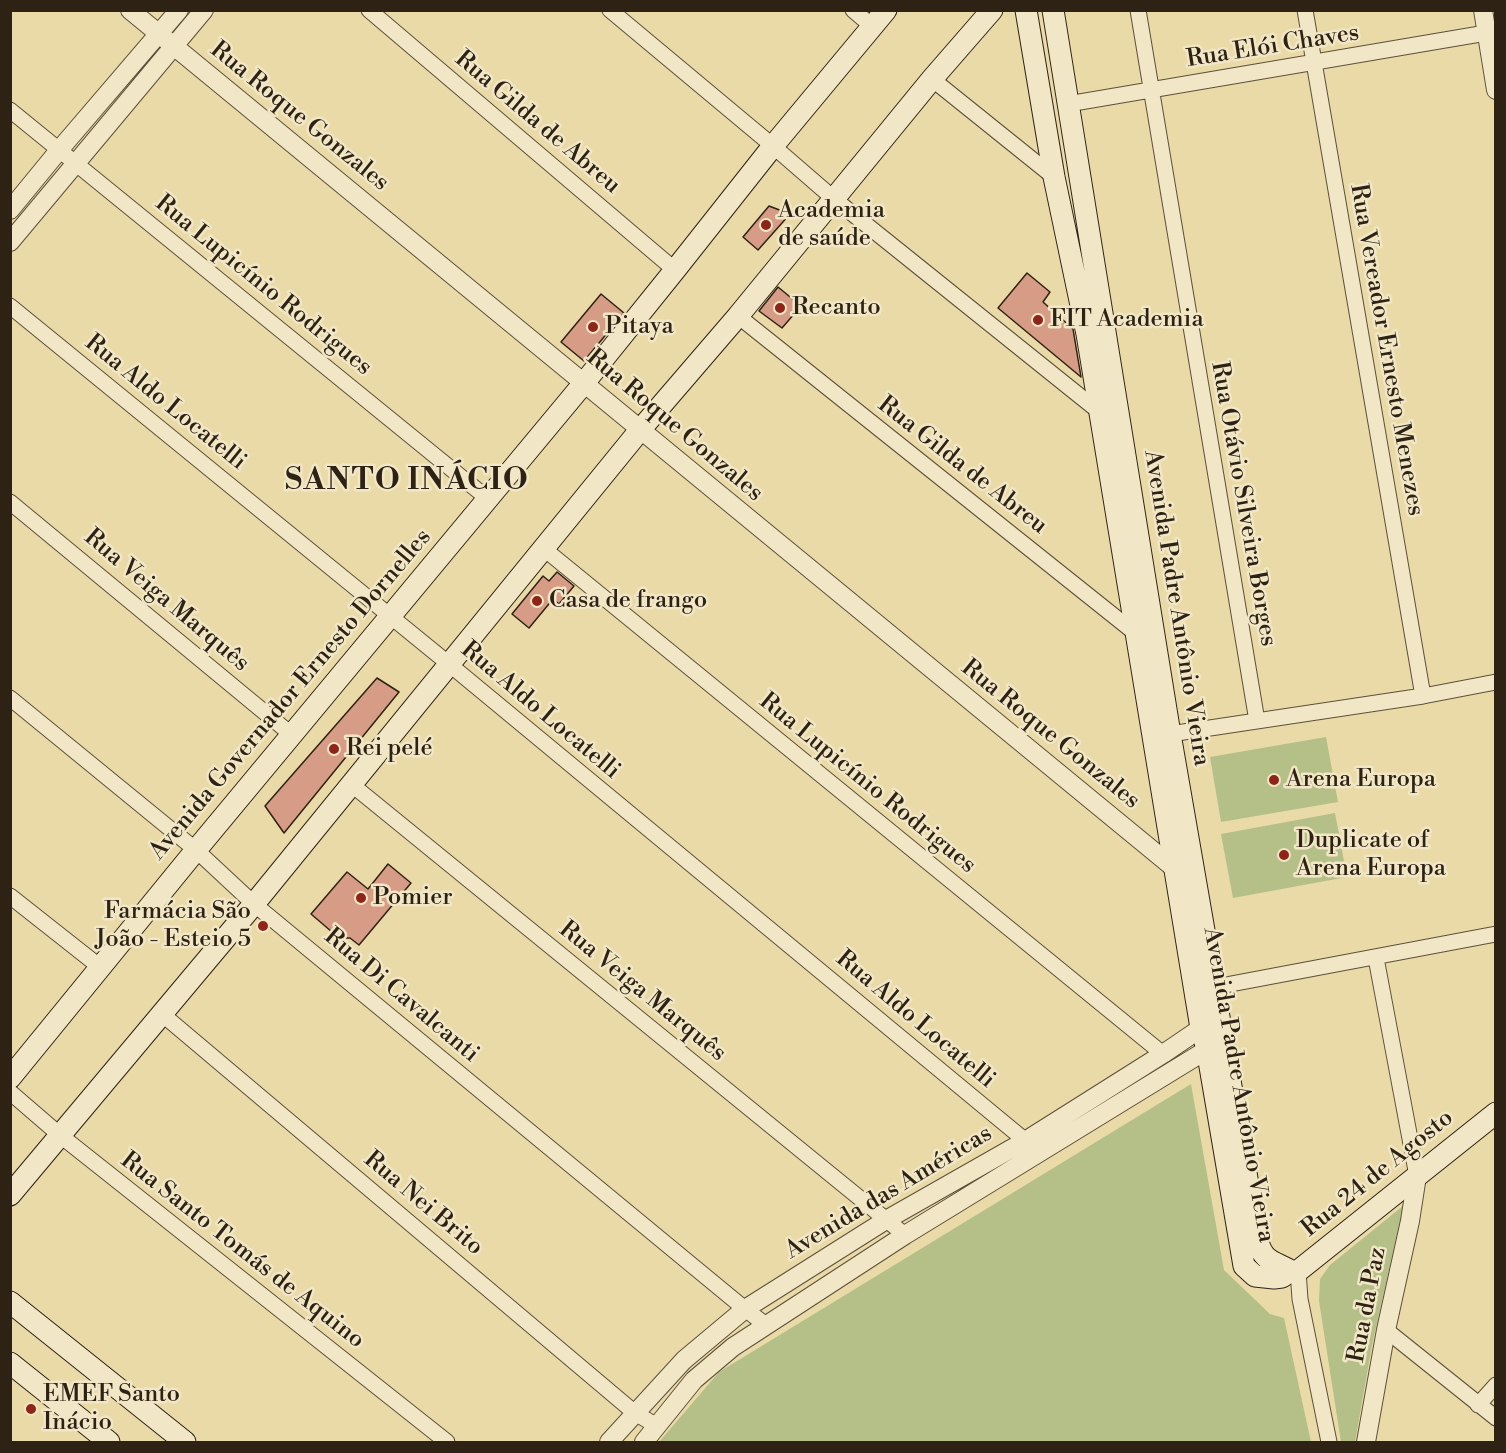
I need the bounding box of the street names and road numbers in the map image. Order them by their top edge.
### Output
street label: Rua Elói Chaves [1185,19,1361,75]
street label: Rua Roque Gonzales [204,36,394,198]
street label: Rua Gilda de Abreu [448,45,626,201]
street label: Rua Vereador Ernesto Menezes [1343,182,1429,518]
street label: Rua Lupicínio Rodrigues [149,190,377,382]
street label: Rua Aldo Locatelli [79,329,251,477]
street label: Rua Roque Gonzales [580,344,768,508]
street label: Rua Otávio Silveira Borges [1204,359,1282,649]
street label: Rua Gilda de Abreu [872,391,1052,541]
street label: Avenida Padre Antônio Vieira [1137,448,1215,768]
street label: Rua Veiga Marquês [78,524,254,678]
street label: Avenida Governador Ernesto Dornelles [144,524,438,866]
street label: Rua Aldo Locatelli [454,636,626,786]
street label: Rua Roque Gonzales [955,654,1145,816]
street label: Rua Lupicínio Rodrigues [753,688,981,880]
street label: Rua Veiga Marquês [553,916,731,1068]
street label: Rua Di Cavalcanti [318,923,484,1069]
street label: Avenida Padre Antônio Vieira [1196,925,1280,1245]
street label: Rua Aldo Locatelli [829,945,1001,1095]
street label: Rua 24 de Agosto [1296,1104,1460,1244]
street label: Avenida das Américas [780,1120,998,1266]
street label: Rua Nei Brito [357,1146,489,1262]
street label: Rua Santo Tomás de Aquino [114,1147,370,1355]
street label: Rua da Paz [1343,1245,1393,1365]

